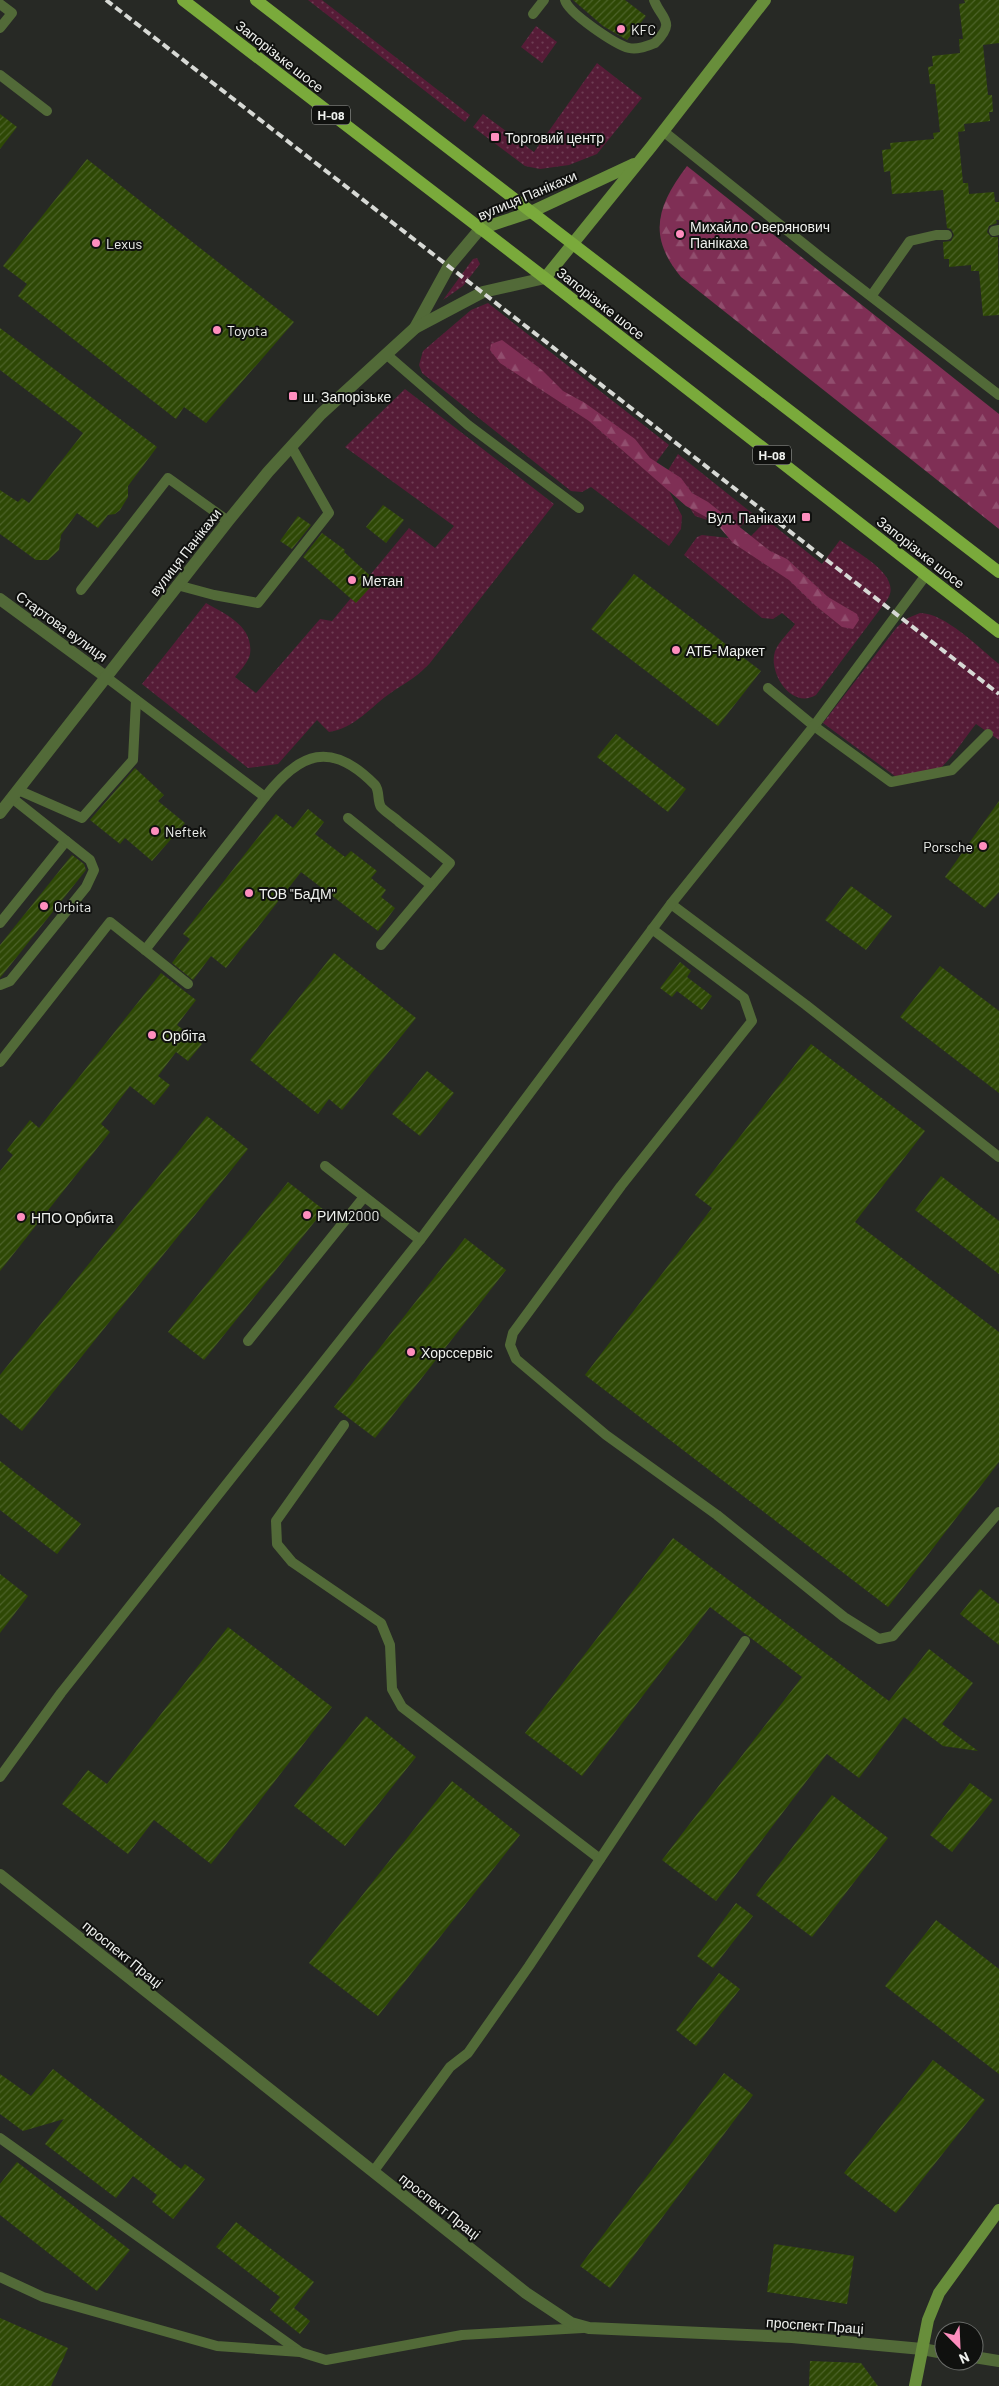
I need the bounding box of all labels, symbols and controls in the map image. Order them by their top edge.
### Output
street label: Запорізьке шосе [233,16,328,96]
place label: KFC [631,21,656,38]
marker: KFC [615,23,627,35]
road number: Н-08 [312,106,350,124]
place label: Торговий центр [505,129,604,146]
marker: Торговий центр [489,131,501,143]
street label: вулиця Панікахи [475,166,579,224]
place label: Михайло Оверянович Панікаха [690,218,830,251]
marker: Михайло Оверянович Панікаха [674,228,686,240]
place label: Lexus [106,235,142,252]
marker: Lexus [90,237,102,249]
street label: Запорізьке шосе [554,263,649,343]
place label: Toyota [227,322,267,339]
marker: Toyota [211,324,223,336]
place label: ш. Запорізьке [303,388,391,405]
marker: ш. Запорізьке [287,390,299,402]
road number: Н-08 [753,446,791,464]
street label: вулиця Панікахи [146,505,224,599]
place label: Вул. Панікахи [708,509,796,526]
marker: Вул. Панікахи [800,511,812,523]
street label: Запорізьке шосе [874,512,969,592]
place label: Метан [362,572,403,589]
marker: Метан [346,574,358,586]
street label: Стартова вулиця [13,587,111,665]
place label: АТБ-Маркет [686,642,765,659]
marker: АТБ-Маркет [670,644,682,656]
place label: Neftek [165,823,206,840]
marker: Neftek [149,825,161,837]
place label: Porsche [923,838,973,855]
marker: Porsche [977,840,989,852]
place label: ТОВ "БаДМ" [259,885,336,902]
marker: ТОВ "БаДМ" [243,887,255,899]
place label: Orbita [54,898,91,915]
marker: Orbita [38,900,50,912]
place label: Орбіта [162,1027,206,1044]
marker: Орбіта [146,1029,158,1041]
place label: РИМ2000 [317,1207,379,1224]
place label: НПО Орбита [31,1209,114,1226]
marker: РИМ2000 [301,1209,313,1221]
marker: НПО Орбита [15,1211,27,1223]
place label: Хорссервіс [421,1344,493,1361]
marker: Хорссервіс [405,1346,417,1358]
street label: проспект Праці [80,1917,166,1991]
street label: проспект Праці [396,2169,484,2243]
street label: проспект Праці [766,2313,864,2337]
north arrow [934,2321,984,2371]
text: N [957,2349,972,2368]

